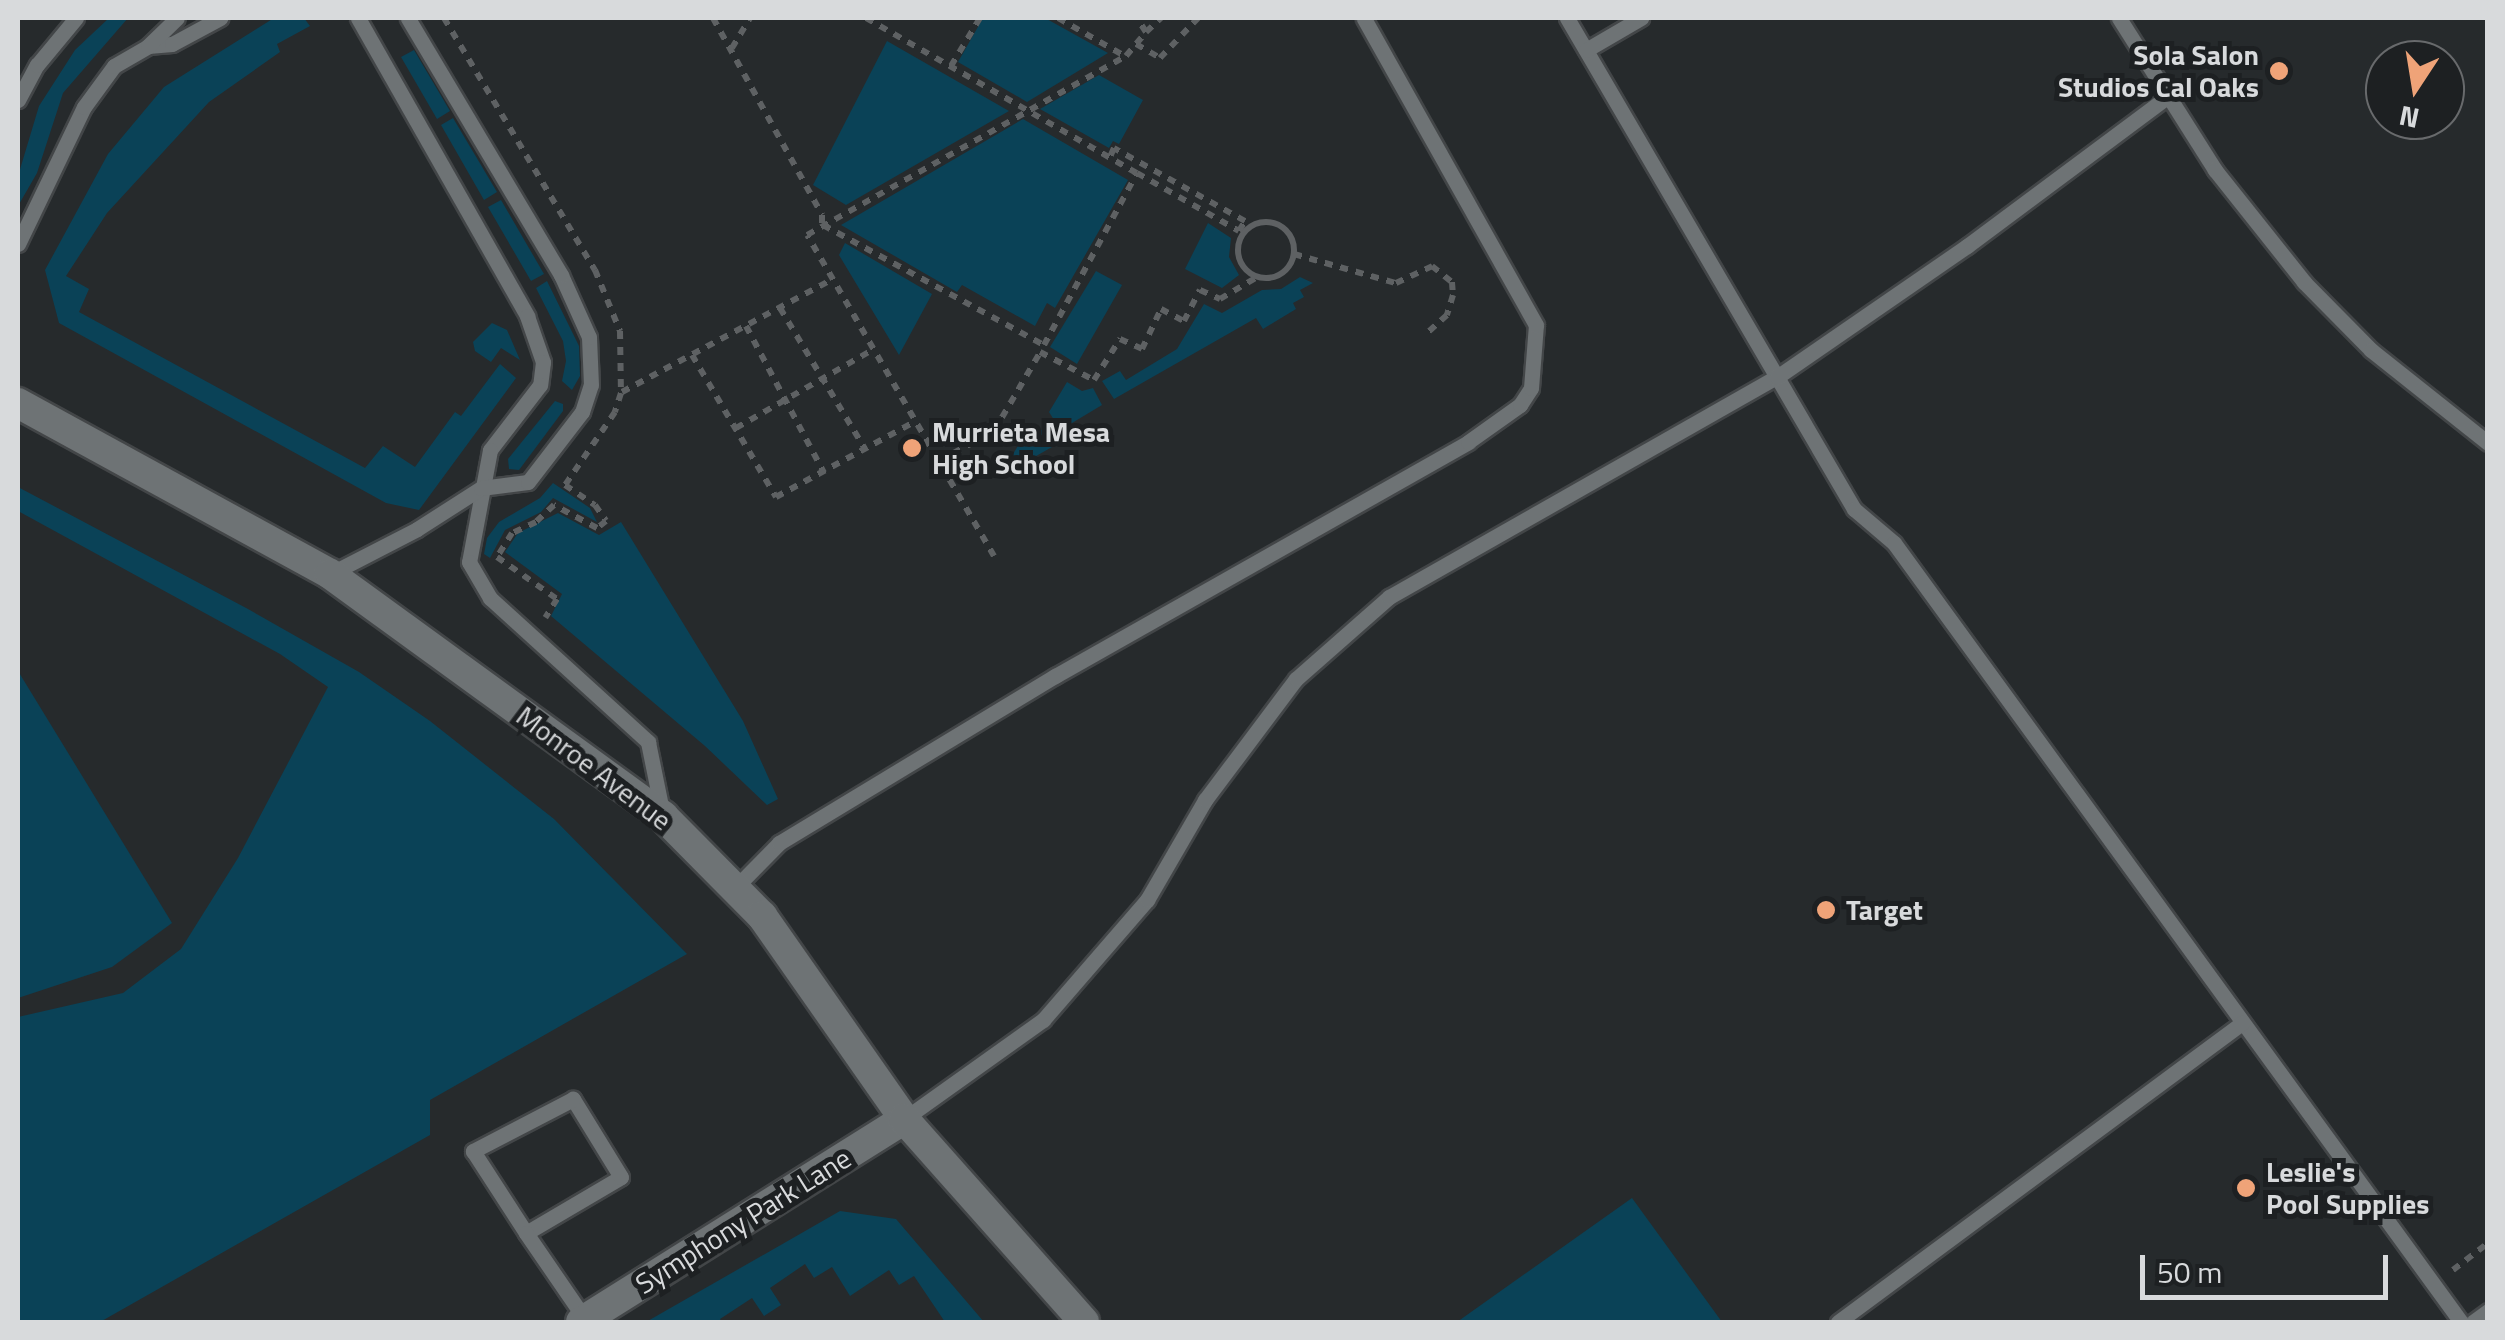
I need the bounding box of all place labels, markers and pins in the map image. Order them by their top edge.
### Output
place label: Sola Salon Studios Cal Oaks [2058,38,2259,104]
marker: Sola Salon Studios Cal Oaks [2268,60,2290,82]
place label: Murrieta Mesa High School [932,415,1110,481]
marker: Murrieta Mesa High School [901,437,923,459]
place label: Target [1846,893,1923,927]
marker: Target [1815,899,1837,921]
place label: Leslie's Pool Supplies [2266,1155,2429,1221]
marker: Leslie's Pool Supplies [2235,1177,2257,1199]

